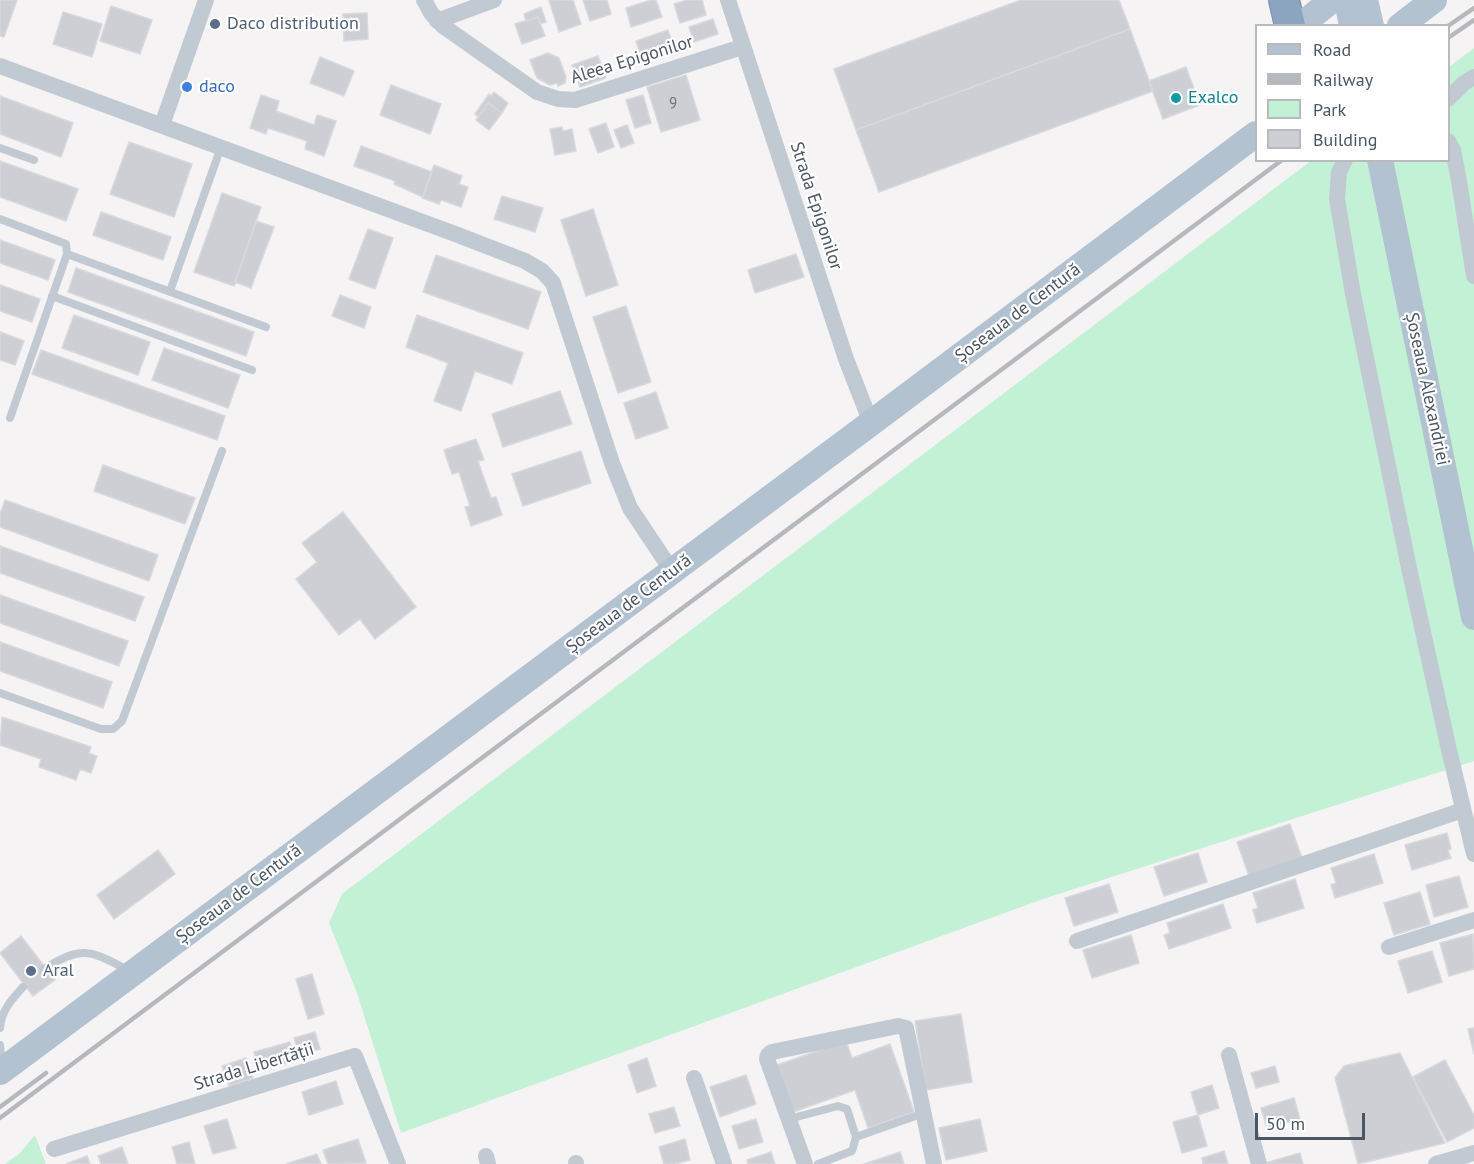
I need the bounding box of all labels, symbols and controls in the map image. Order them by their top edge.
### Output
place label: Daco distribution [227,13,359,35]
marker: Daco distribution [208,17,222,31]
legend [1255,24,1450,162]
street label: Aleea Epigonilor [568,31,696,89]
text: Road [1313,38,1351,61]
text: Railway [1313,68,1373,91]
place label: daco [199,76,235,98]
marker: daco [180,80,194,94]
place label: Exalco [1188,87,1238,109]
marker: Exalco [1169,91,1183,105]
house number: 9 [669,95,677,113]
text: Park [1313,98,1346,121]
text: Building [1313,128,1377,151]
street label: Strada Epigonilor [785,139,847,273]
street label: Șoseaua de Centură [951,259,1085,367]
street label: Șoseaua Alexandriei [1400,311,1454,467]
street label: Șoseaua de Centură [562,550,696,658]
street label: Șoseaua de Centură [172,840,306,948]
place label: Aral [43,960,74,982]
marker: Aral [24,964,38,978]
street label: Strada Libertății [191,1038,317,1096]
scale bar [1258,1101,1368,1139]
text: 50 m [1266,1112,1305,1135]

